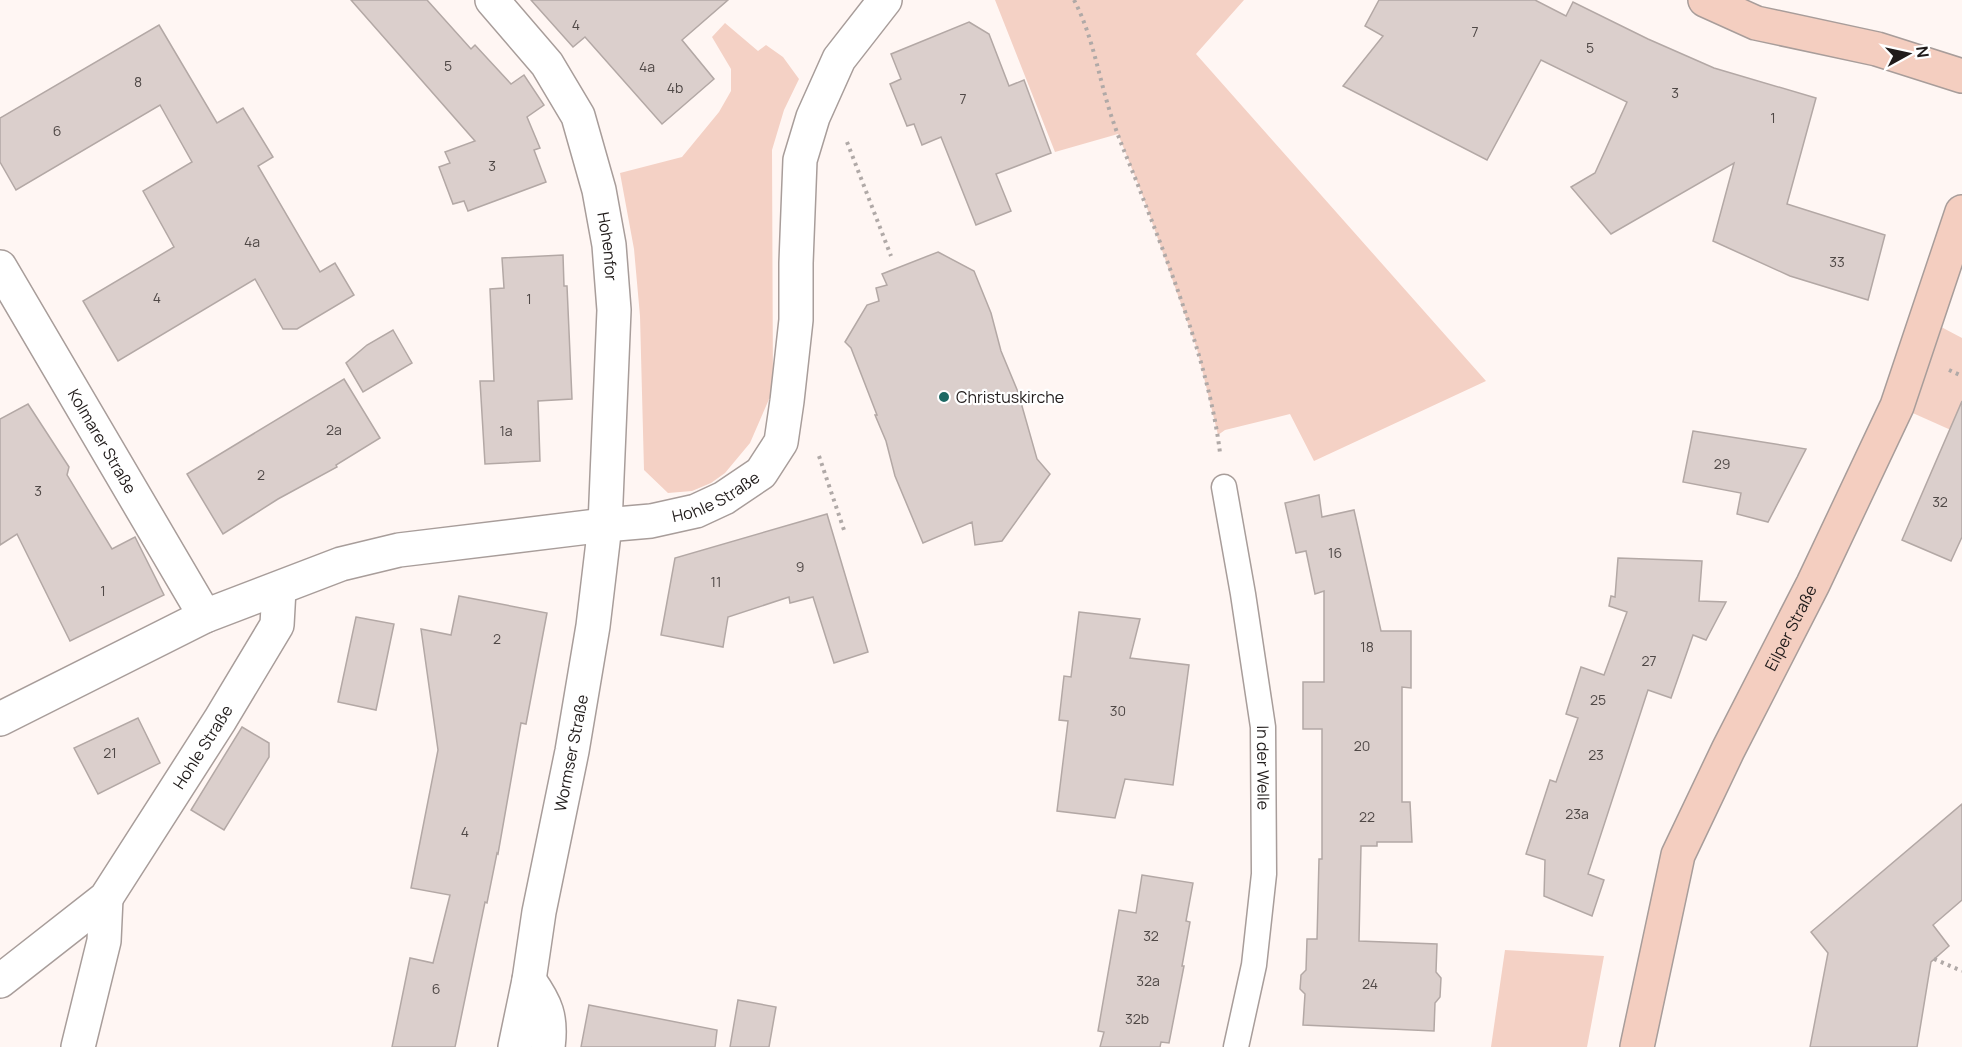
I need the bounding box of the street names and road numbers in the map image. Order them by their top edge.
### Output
street label: Hohenfor [592,210,623,282]
street label: Kolmarer Straße [63,385,142,498]
street label: Hohle Straße [670,466,764,527]
street label: Eilper Straße [1759,581,1822,675]
street label: Wormser Straße [549,692,593,814]
street label: Hohle Straße [168,701,238,793]
street label: In der Welle [1252,725,1275,810]

